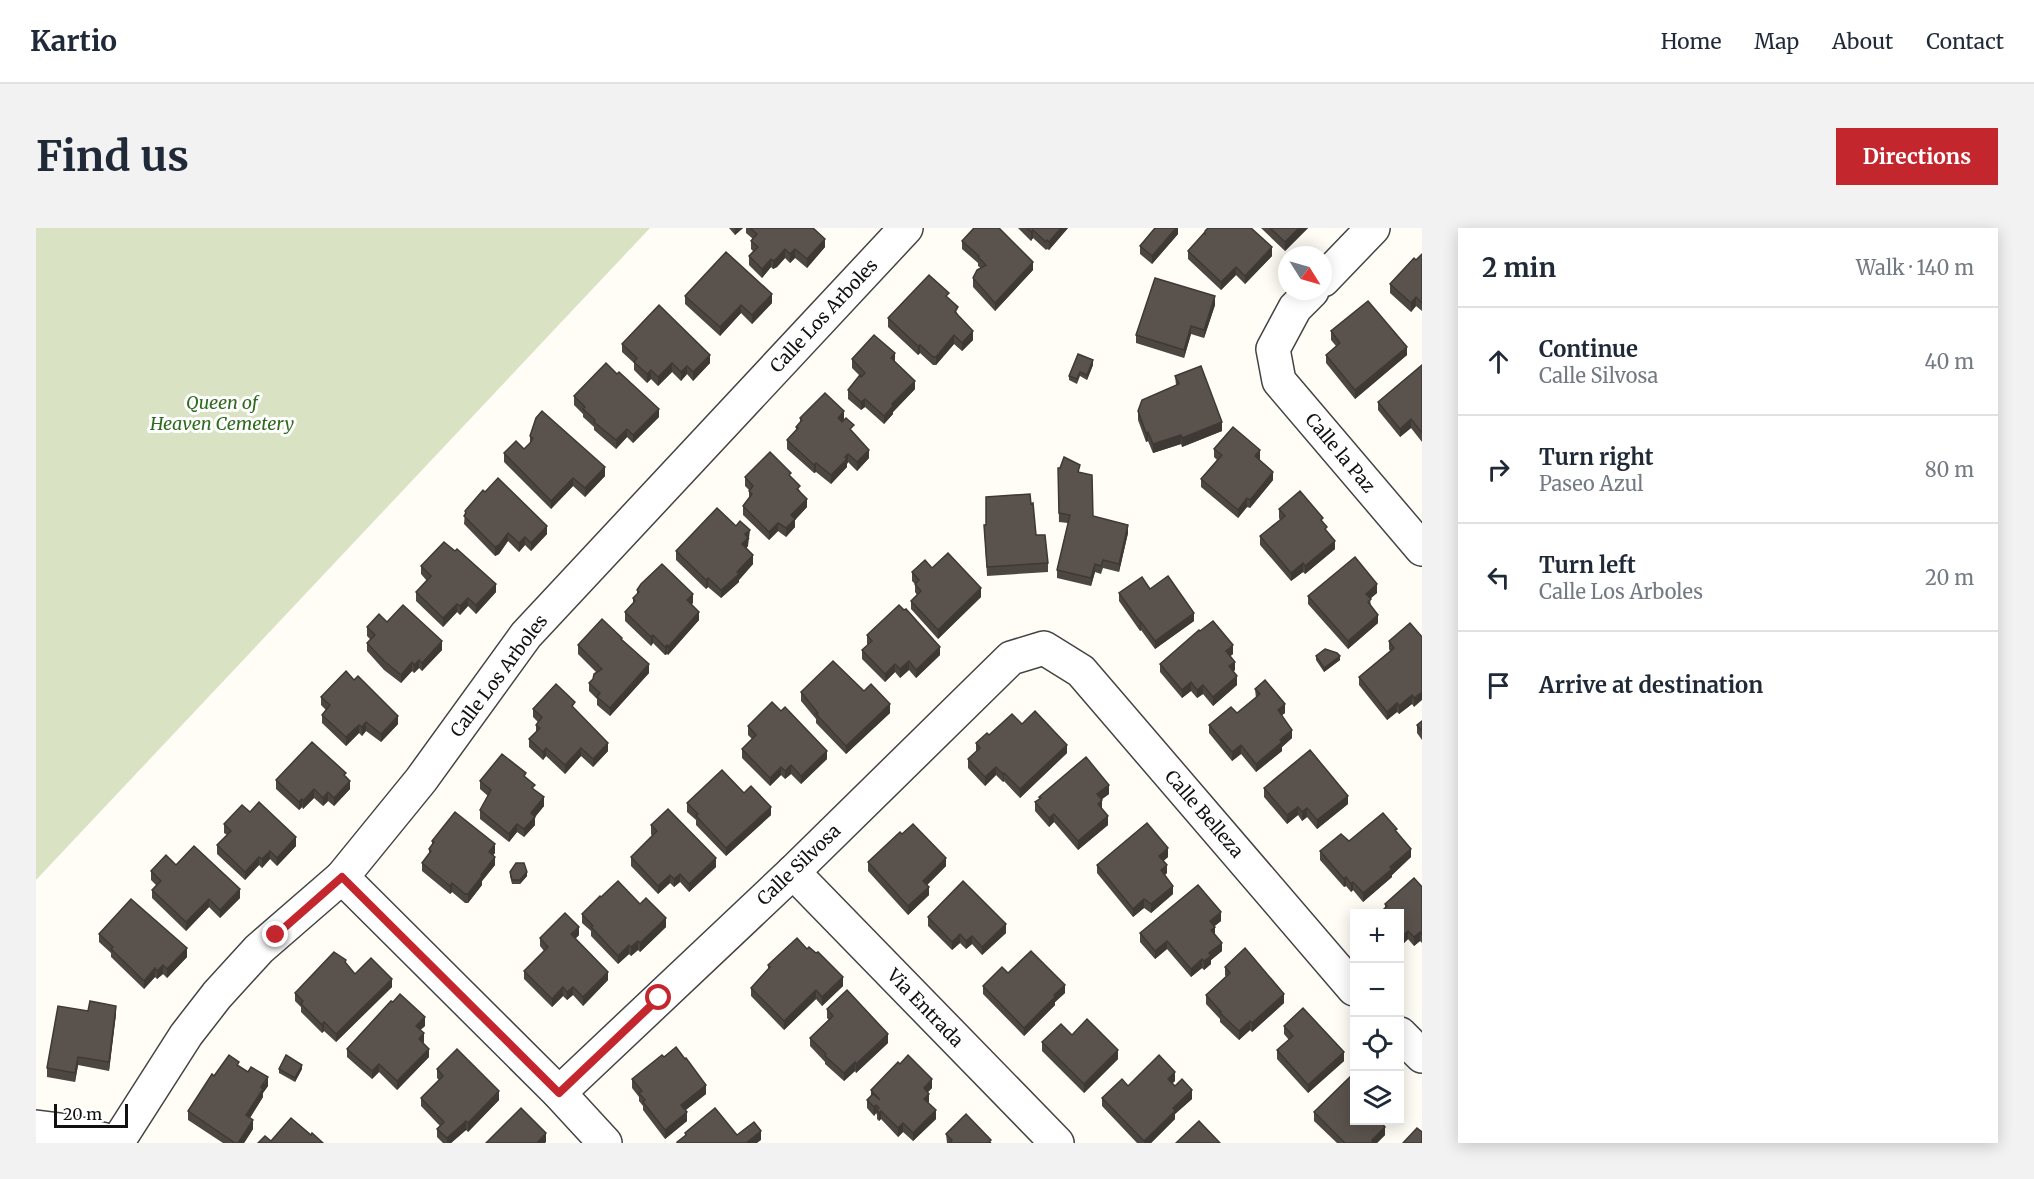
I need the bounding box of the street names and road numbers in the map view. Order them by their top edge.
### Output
street label: Calle Los Arboles [765,254,882,377]
street label: Calle la Paz [1300,408,1380,497]
street label: Calle Los Arboles [445,610,552,742]
street label: Calle Belleza [1160,765,1249,863]
street label: Calle Silvosa [752,819,846,910]
street label: Via Entrada [882,963,969,1052]

